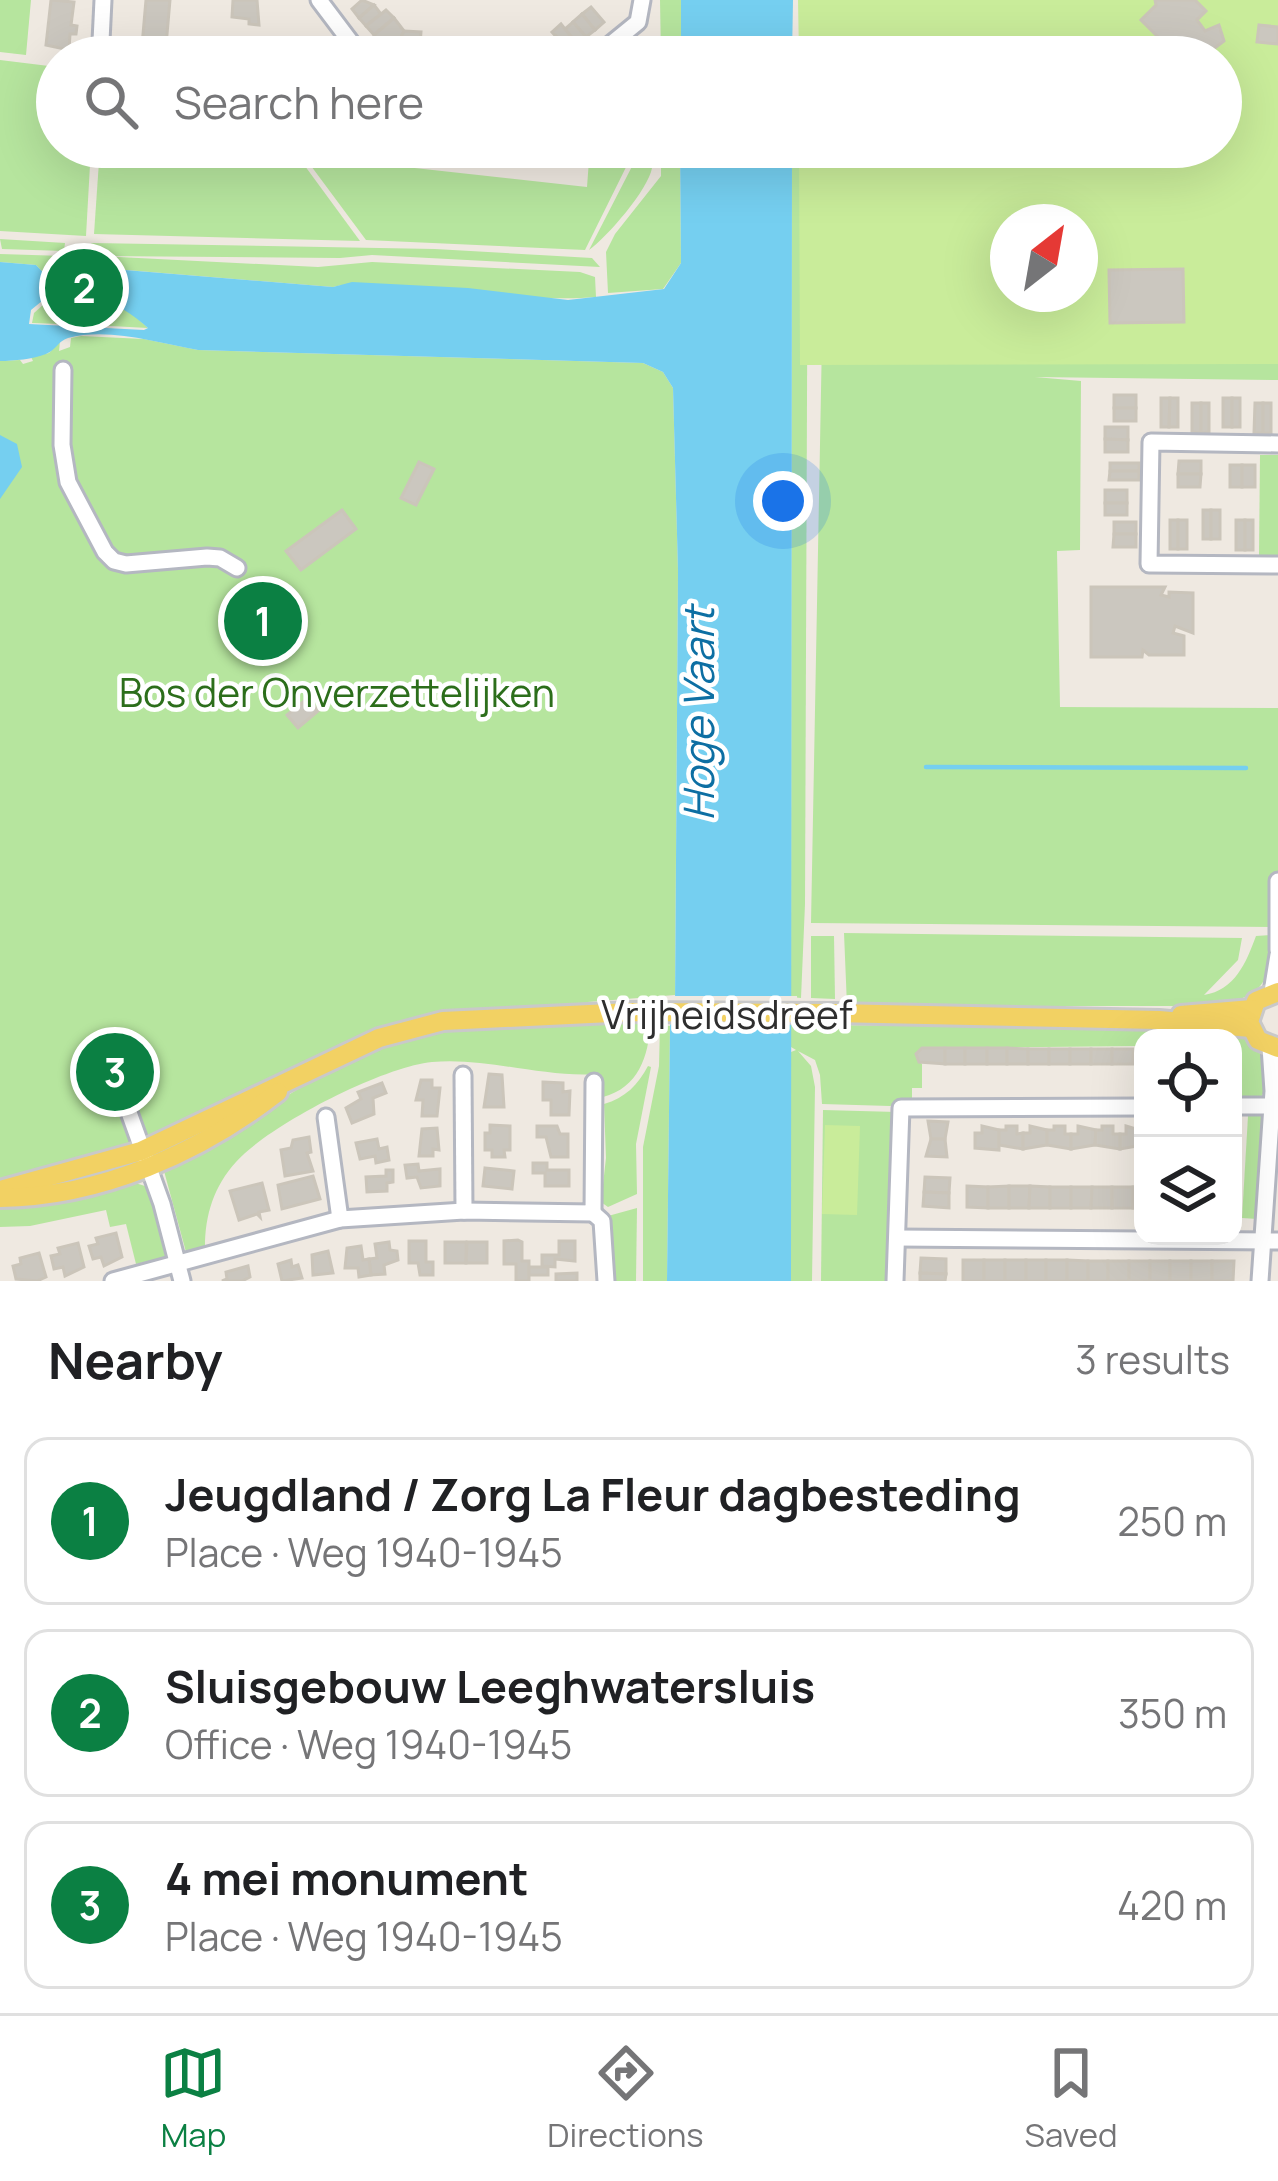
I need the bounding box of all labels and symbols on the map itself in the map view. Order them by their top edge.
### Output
north arrow [990,204,1098,312]
pin: 2 [45,243,123,333]
your location [753,471,813,531]
pin: 1 [224,576,302,666]
water label: Hoge Vaart [669,603,727,821]
park label: Bos der Onverzettelijken [119,665,555,719]
street label: Vrijheidsdreef [601,987,853,1041]
pin: 3 [76,1027,154,1117]

